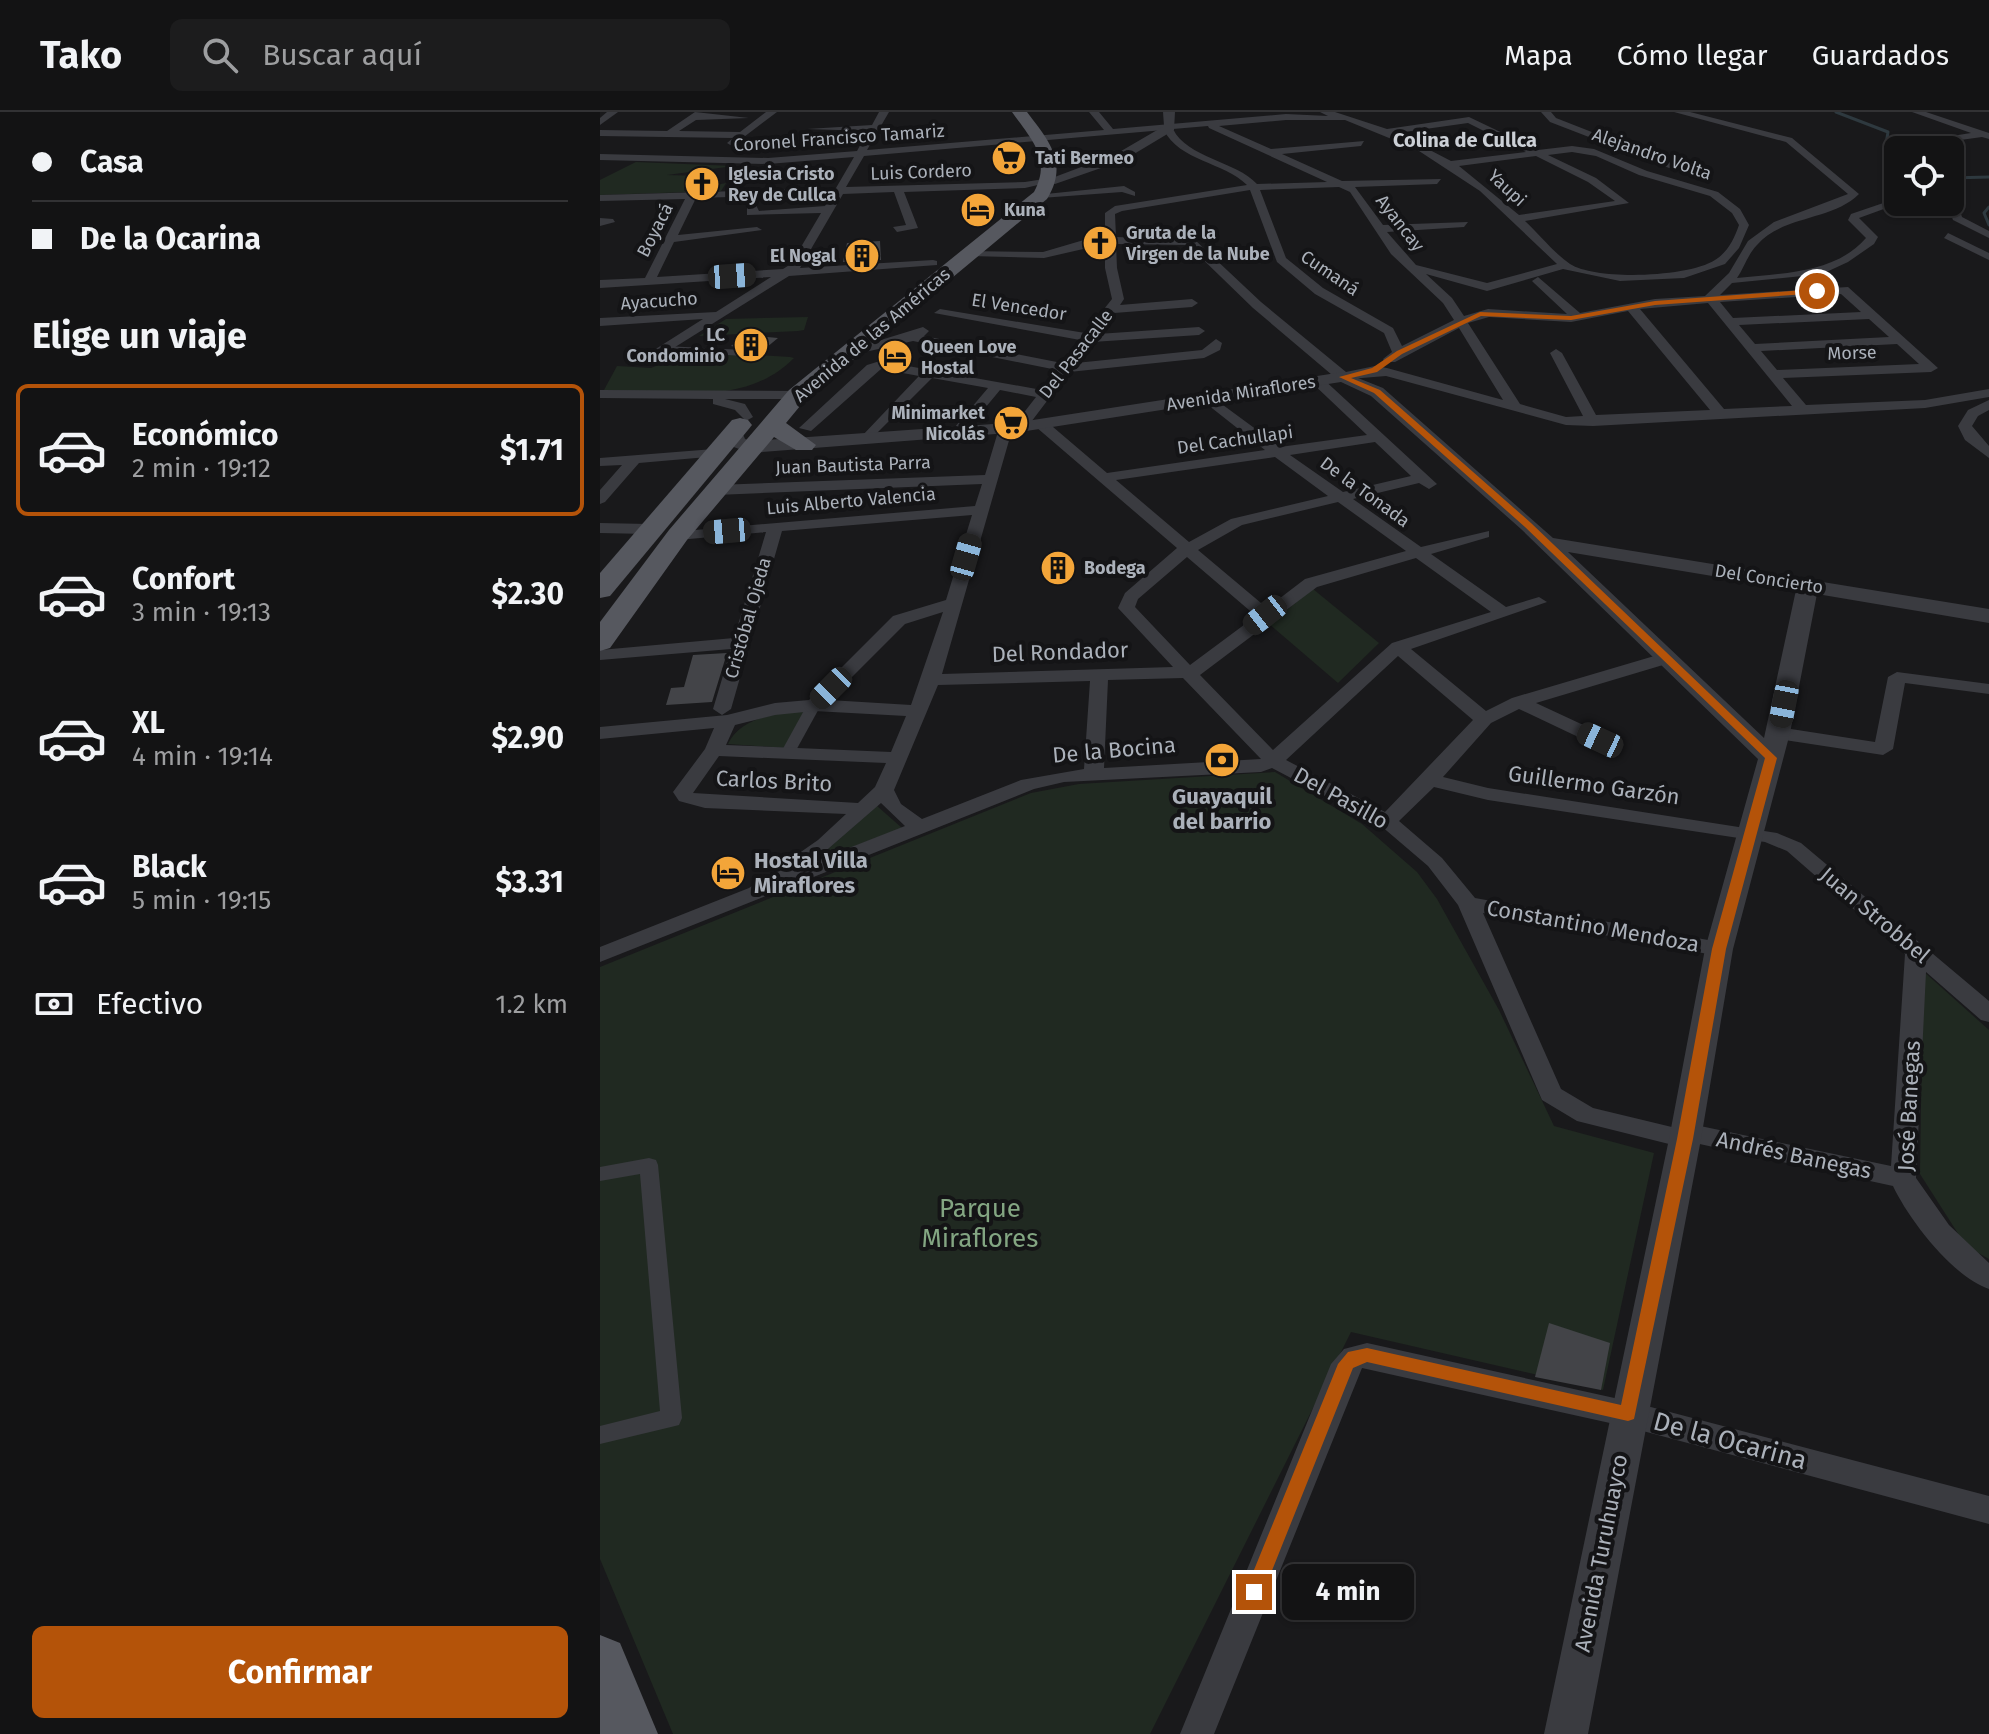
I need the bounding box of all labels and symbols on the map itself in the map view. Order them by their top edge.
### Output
street label: Coronel Francisco Tamariz [733,120,945,156]
street label: Alejandro Volta [1589,123,1715,185]
district label: Colina de Cullca [1393,128,1537,152]
supermarket icon: Tati Bermeo [990,139,1028,177]
place label: Tati Bermeo [1035,147,1134,169]
street label: Luis Cordero [870,159,972,185]
place label: Iglesia Cristo Rey de Cullca [728,163,837,206]
church icon: Iglesia Cristo Rey de Cullca [683,165,721,203]
street label: Yaupi [1483,165,1531,211]
street label: Ayancay [1371,190,1429,256]
hotel icon: Kuna [959,191,997,229]
street label: Boyacá [632,199,678,261]
place label: Kuna [1004,199,1046,221]
place label: Gruta de la Virgen de la Nube [1125,222,1270,265]
church icon: Gruta de la Virgen de la Nube [1081,224,1119,262]
building icon: El Nogal [843,237,881,275]
place label: El Nogal [770,245,837,267]
street label: Cumaná [1297,245,1363,301]
car [707,262,757,290]
street label: Avenida de las Américas [789,263,955,407]
route start [1799,273,1835,309]
street label: Ayacucho [620,287,698,315]
street label: El Vencedor [970,289,1068,325]
street label: Del Pasacalle [1034,305,1118,403]
place label: LC Condominio [627,324,726,367]
building icon: LC Condominio [732,326,770,364]
place label: Queen Love Hostal [921,336,1016,379]
hotel icon: Queen Love Hostal [876,338,914,376]
street label: Morse [1827,341,1877,365]
street label: Avenida Miraflores [1165,370,1317,416]
place label: Minimarket Nicolás [891,402,986,445]
supermarket icon: Minimarket Nicolás [992,404,1030,442]
street label: Del Cachullapi [1176,421,1294,459]
street label: Juan Bautista Parra [775,451,931,479]
street label: De la Tonada [1316,452,1414,532]
street label: Luis Alberto Valencia [765,483,937,519]
car [702,517,752,545]
car [948,531,984,583]
building icon: Bodega [1039,549,1077,587]
street label: Cristóbal Ojeda [720,555,776,681]
place label: Bodega [1084,557,1146,579]
street label: Del Concierto [1713,560,1825,598]
car [1239,591,1291,639]
street label: Del Rondador [991,636,1129,668]
car [806,663,856,713]
car [1768,678,1800,730]
car [1573,719,1627,761]
street label: De la Bocina [1051,731,1177,769]
bank icon: Guayaquil del barrio [1203,741,1241,779]
street label: Guillermo Garzón [1506,760,1682,810]
street label: Del Pasillo [1289,761,1393,835]
street label: Carlos Brito [715,764,833,798]
place label: Guayaquil del barrio [1172,783,1272,835]
place label: Hostal Villa Miraflores [754,847,868,899]
hotel icon: Hostal Villa Miraflores [709,854,747,892]
street label: Juan Strobbel [1814,861,1936,969]
street label: Constantino Mendoza [1485,894,1701,958]
street label: José Banegas [1892,1040,1926,1172]
street label: Andrés Banegas [1714,1125,1874,1185]
park label: Parque Miraflores [922,1193,1038,1254]
street label: De la Ocarina [1650,1406,1810,1476]
street label: Avenida Turuhuayco [1569,1452,1633,1654]
callout: 4 min [1282,1564,1414,1620]
route end [1236,1574,1272,1610]

